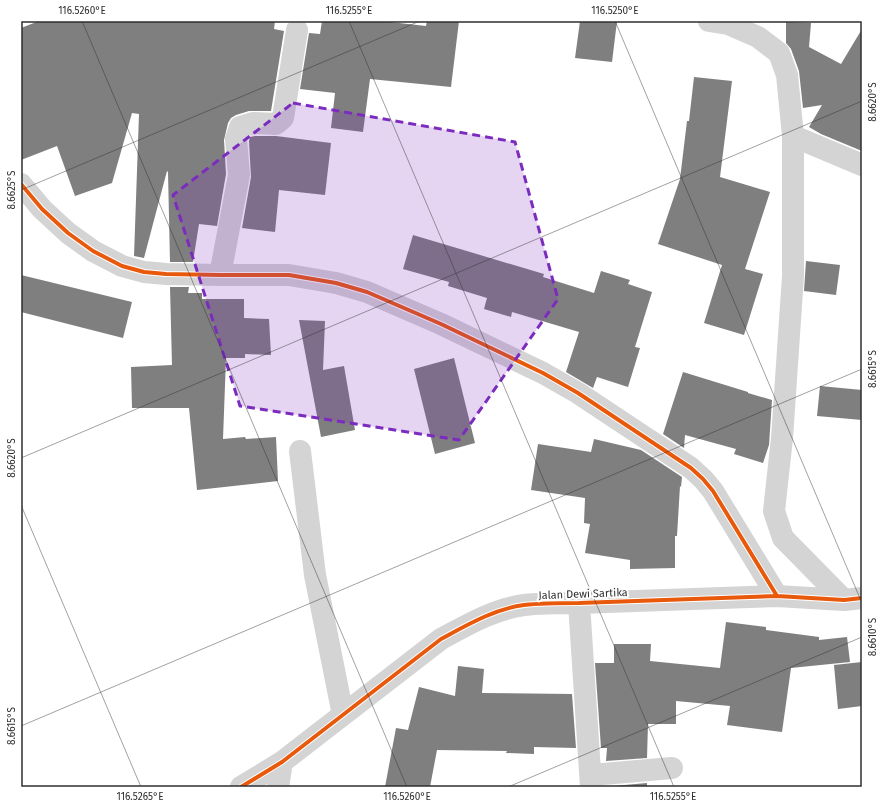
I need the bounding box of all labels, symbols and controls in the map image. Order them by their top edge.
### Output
text: 116.5260°E [58,5,106,17]
text: 116.5255°E [326,5,372,17]
text: 116.5250°E [591,5,639,17]
text: 8.6620°S [867,82,879,122]
text: 8.6625°S [6,170,18,209]
text: 8.6615°S [867,350,879,388]
text: 8.6620°S [6,438,18,478]
street label: Jalan Dewi Sartika [538,586,628,602]
text: 8.6610°S [867,617,879,656]
text: 8.6615°S [6,707,18,745]
text: 116.5265°E [117,791,163,803]
text: 116.5260°E [383,791,431,803]
text: 116.5255°E [650,791,696,803]

